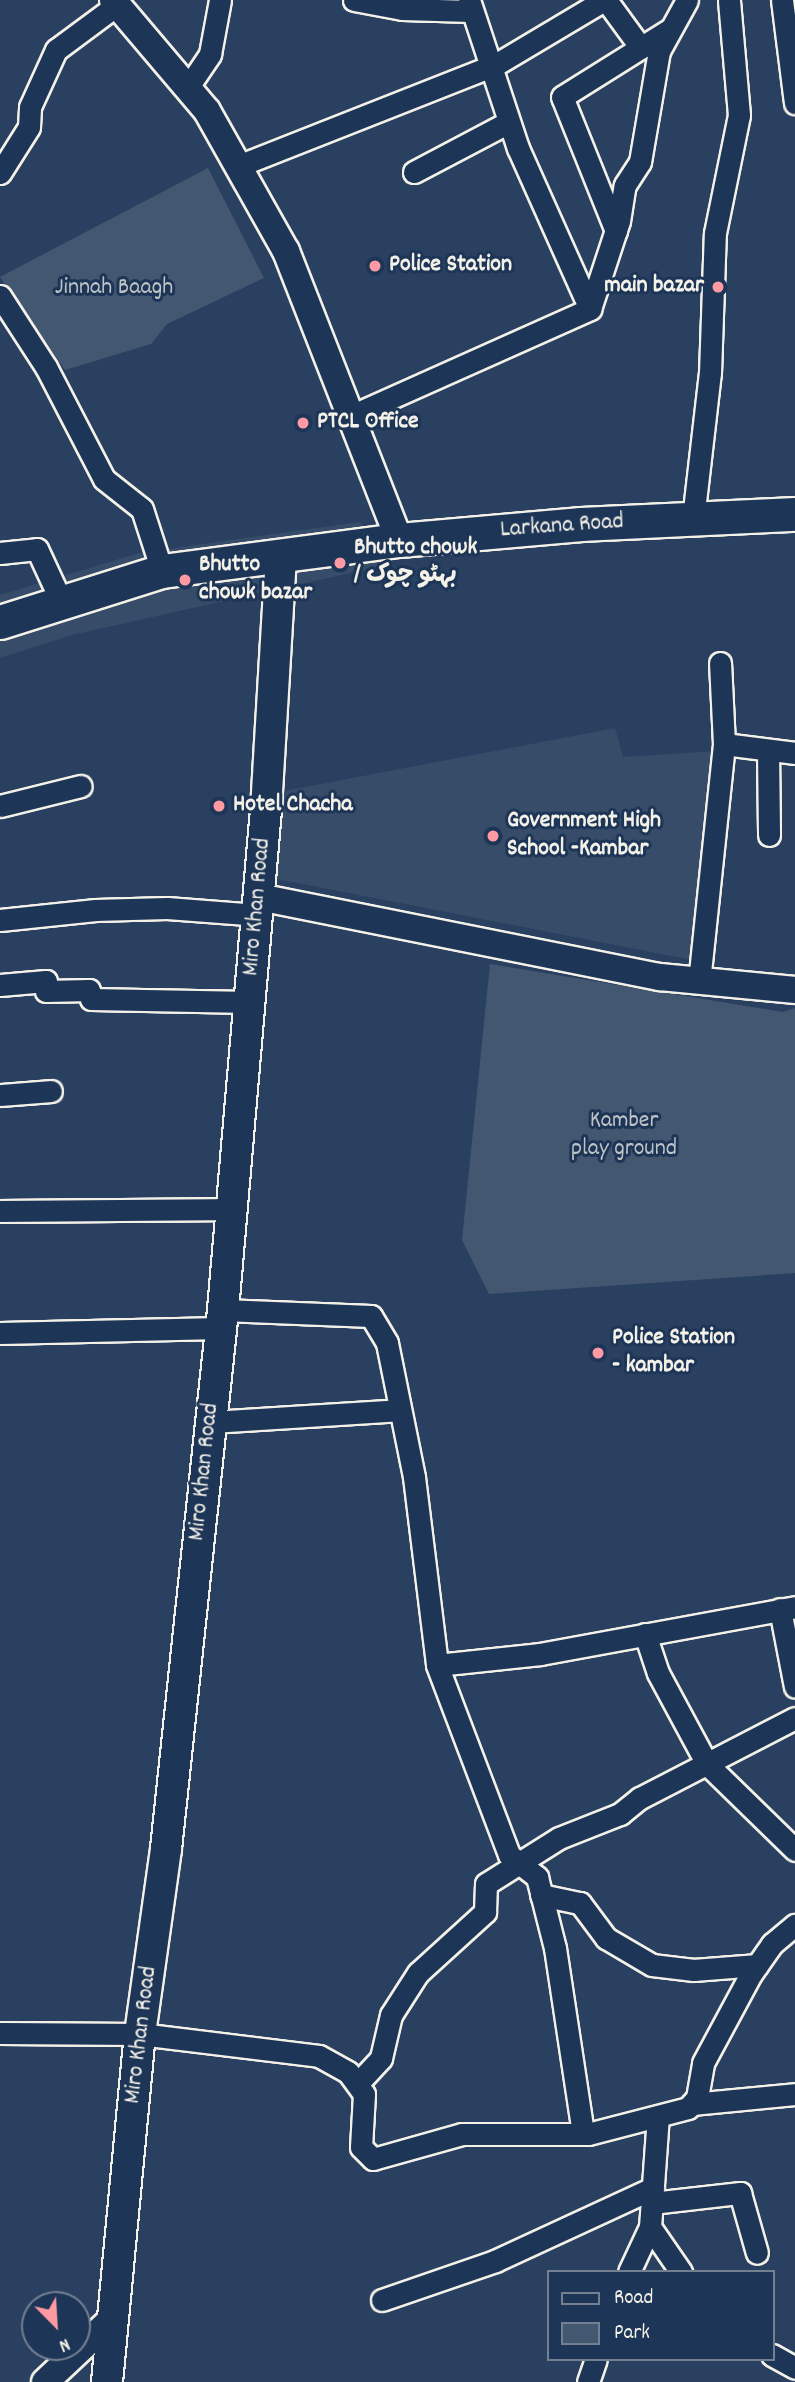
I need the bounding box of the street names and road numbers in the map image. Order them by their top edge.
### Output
street label: Larkana Road [499,508,625,546]
street label: Miro Khan Road [238,837,278,977]
street label: Miro Khan Road [183,1402,227,1542]
street label: Miro Khan Road [119,1965,165,2105]

